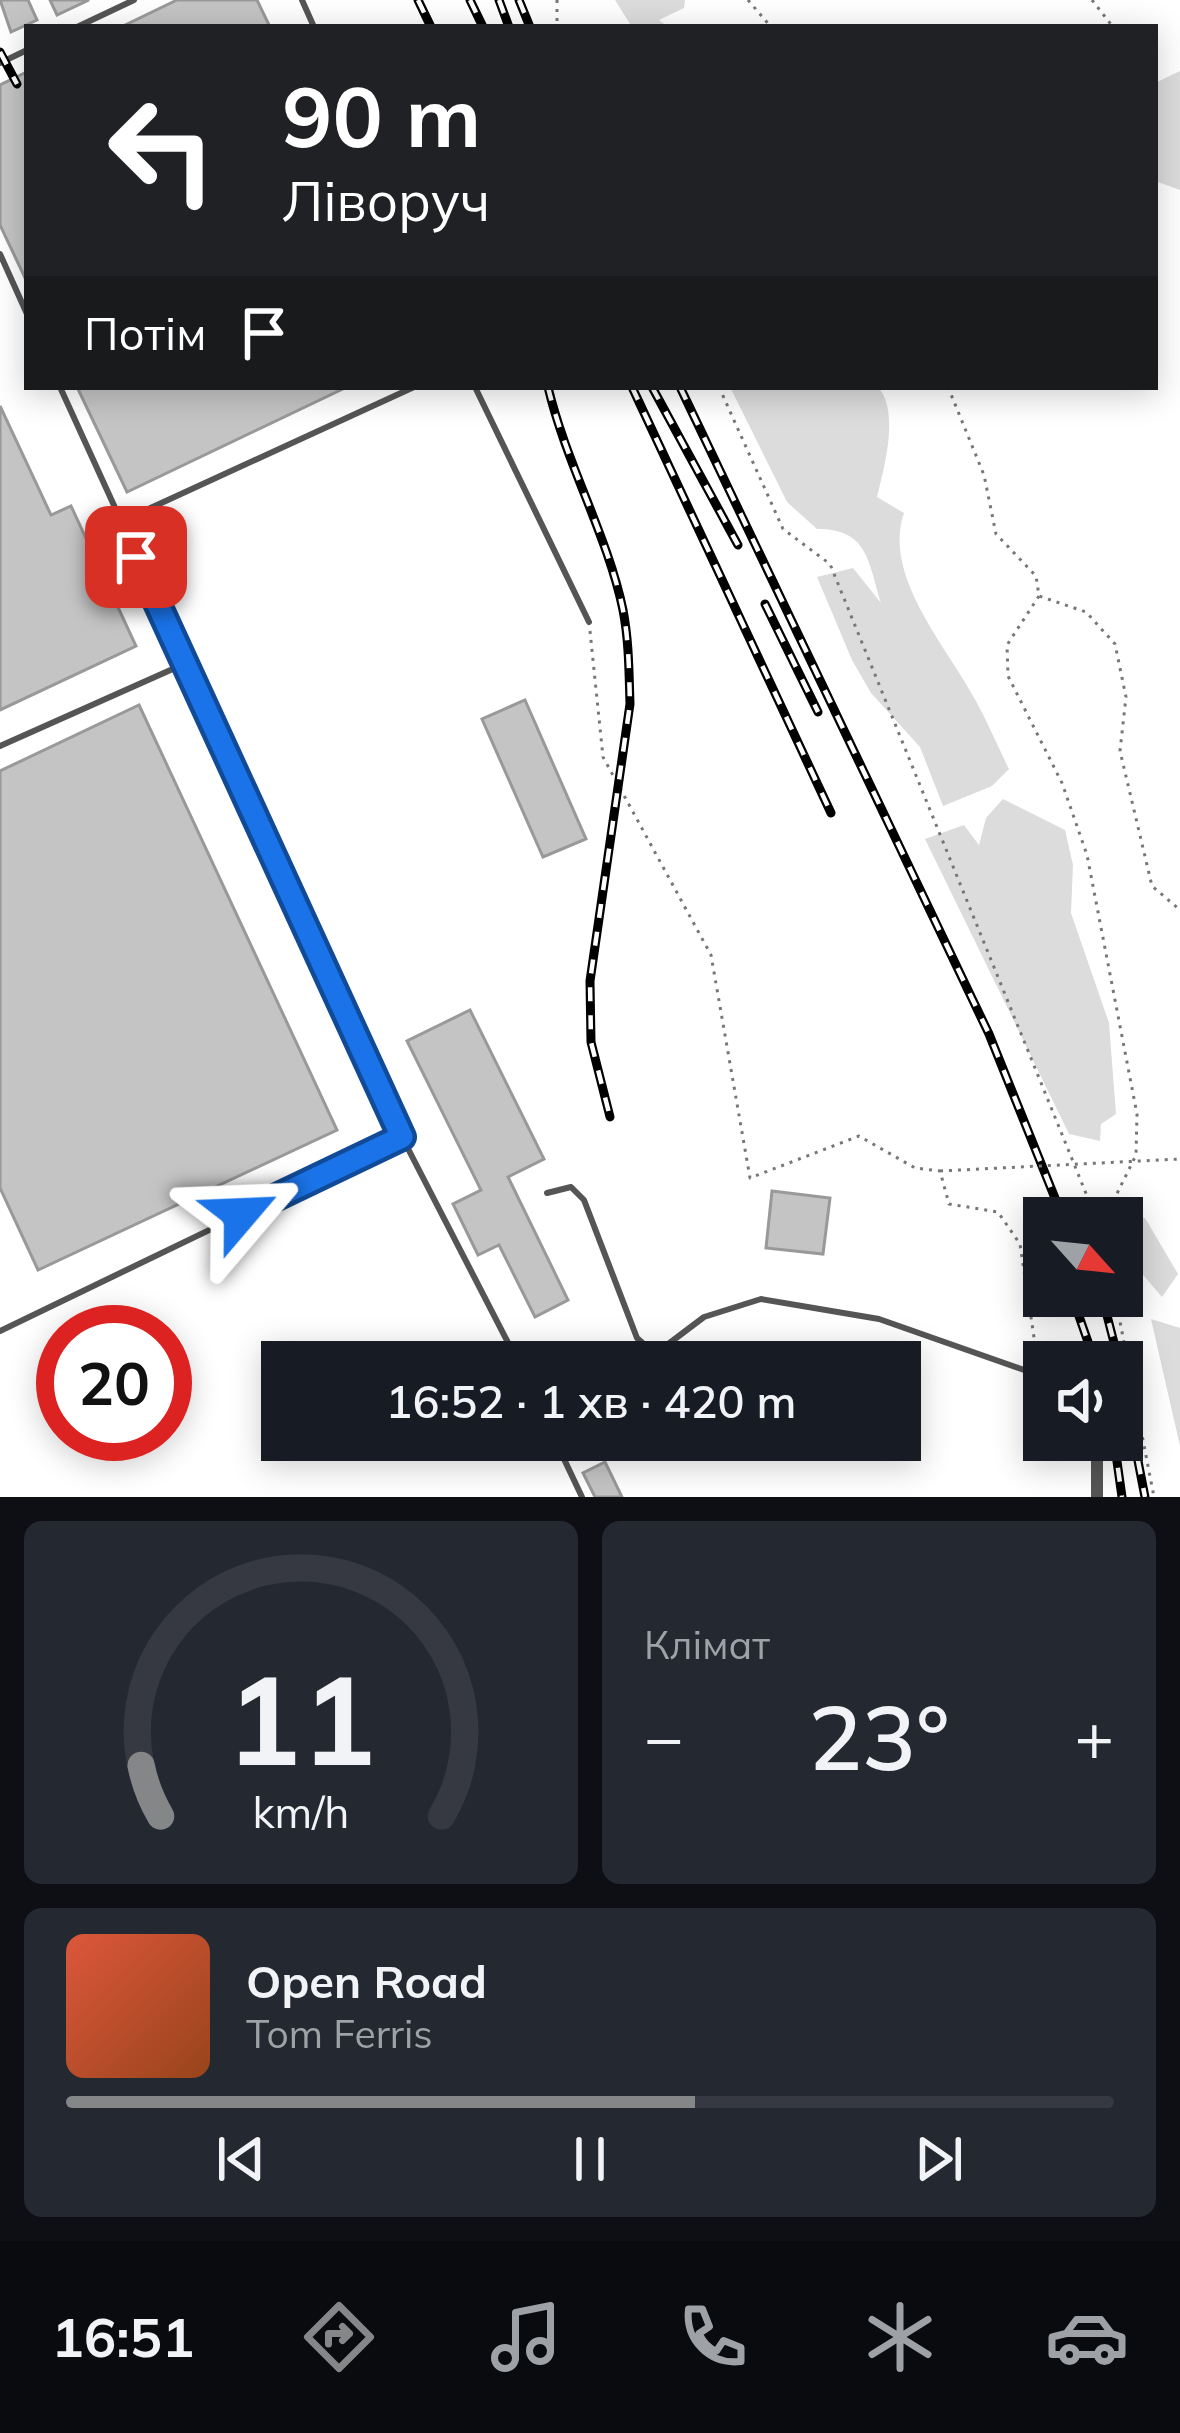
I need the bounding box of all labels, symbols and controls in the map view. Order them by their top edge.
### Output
text: 90 m [282,63,481,168]
icon: left [84,72,240,228]
text: Ліворуч [282,167,490,235]
icon: arrive [231,300,297,366]
text: Потім [84,305,207,361]
pin [85,506,187,608]
icon: arrive [103,524,169,590]
position arrow [178,1151,304,1277]
north arrow [1023,1197,1143,1317]
map controls [1023,1197,1143,1461]
speed limit sign: 20 [36,1305,192,1461]
button: sound [1023,1341,1143,1461]
text: 16:52 · 1 хв · 420 m [386,1373,796,1429]
text: Клімат [644,1620,770,1669]
text: 11 [226,1640,376,1796]
text: 23° [808,1680,950,1793]
text: − [644,1695,684,1778]
text: + [1074,1695,1114,1778]
text: km/h [252,1784,350,1838]
text: Open Road [246,1953,487,2009]
text: Tom Ferris [246,2009,433,2058]
icon: previous [208,2126,274,2192]
icon: pause [557,2126,623,2192]
icon: next [906,2126,972,2192]
icon: directions [297,2295,381,2379]
icon: music [484,2295,568,2379]
icon: phone [671,2295,755,2379]
icon: climate [858,2295,942,2379]
icon: car [1045,2295,1129,2379]
text: 16:51 [51,2303,194,2371]

